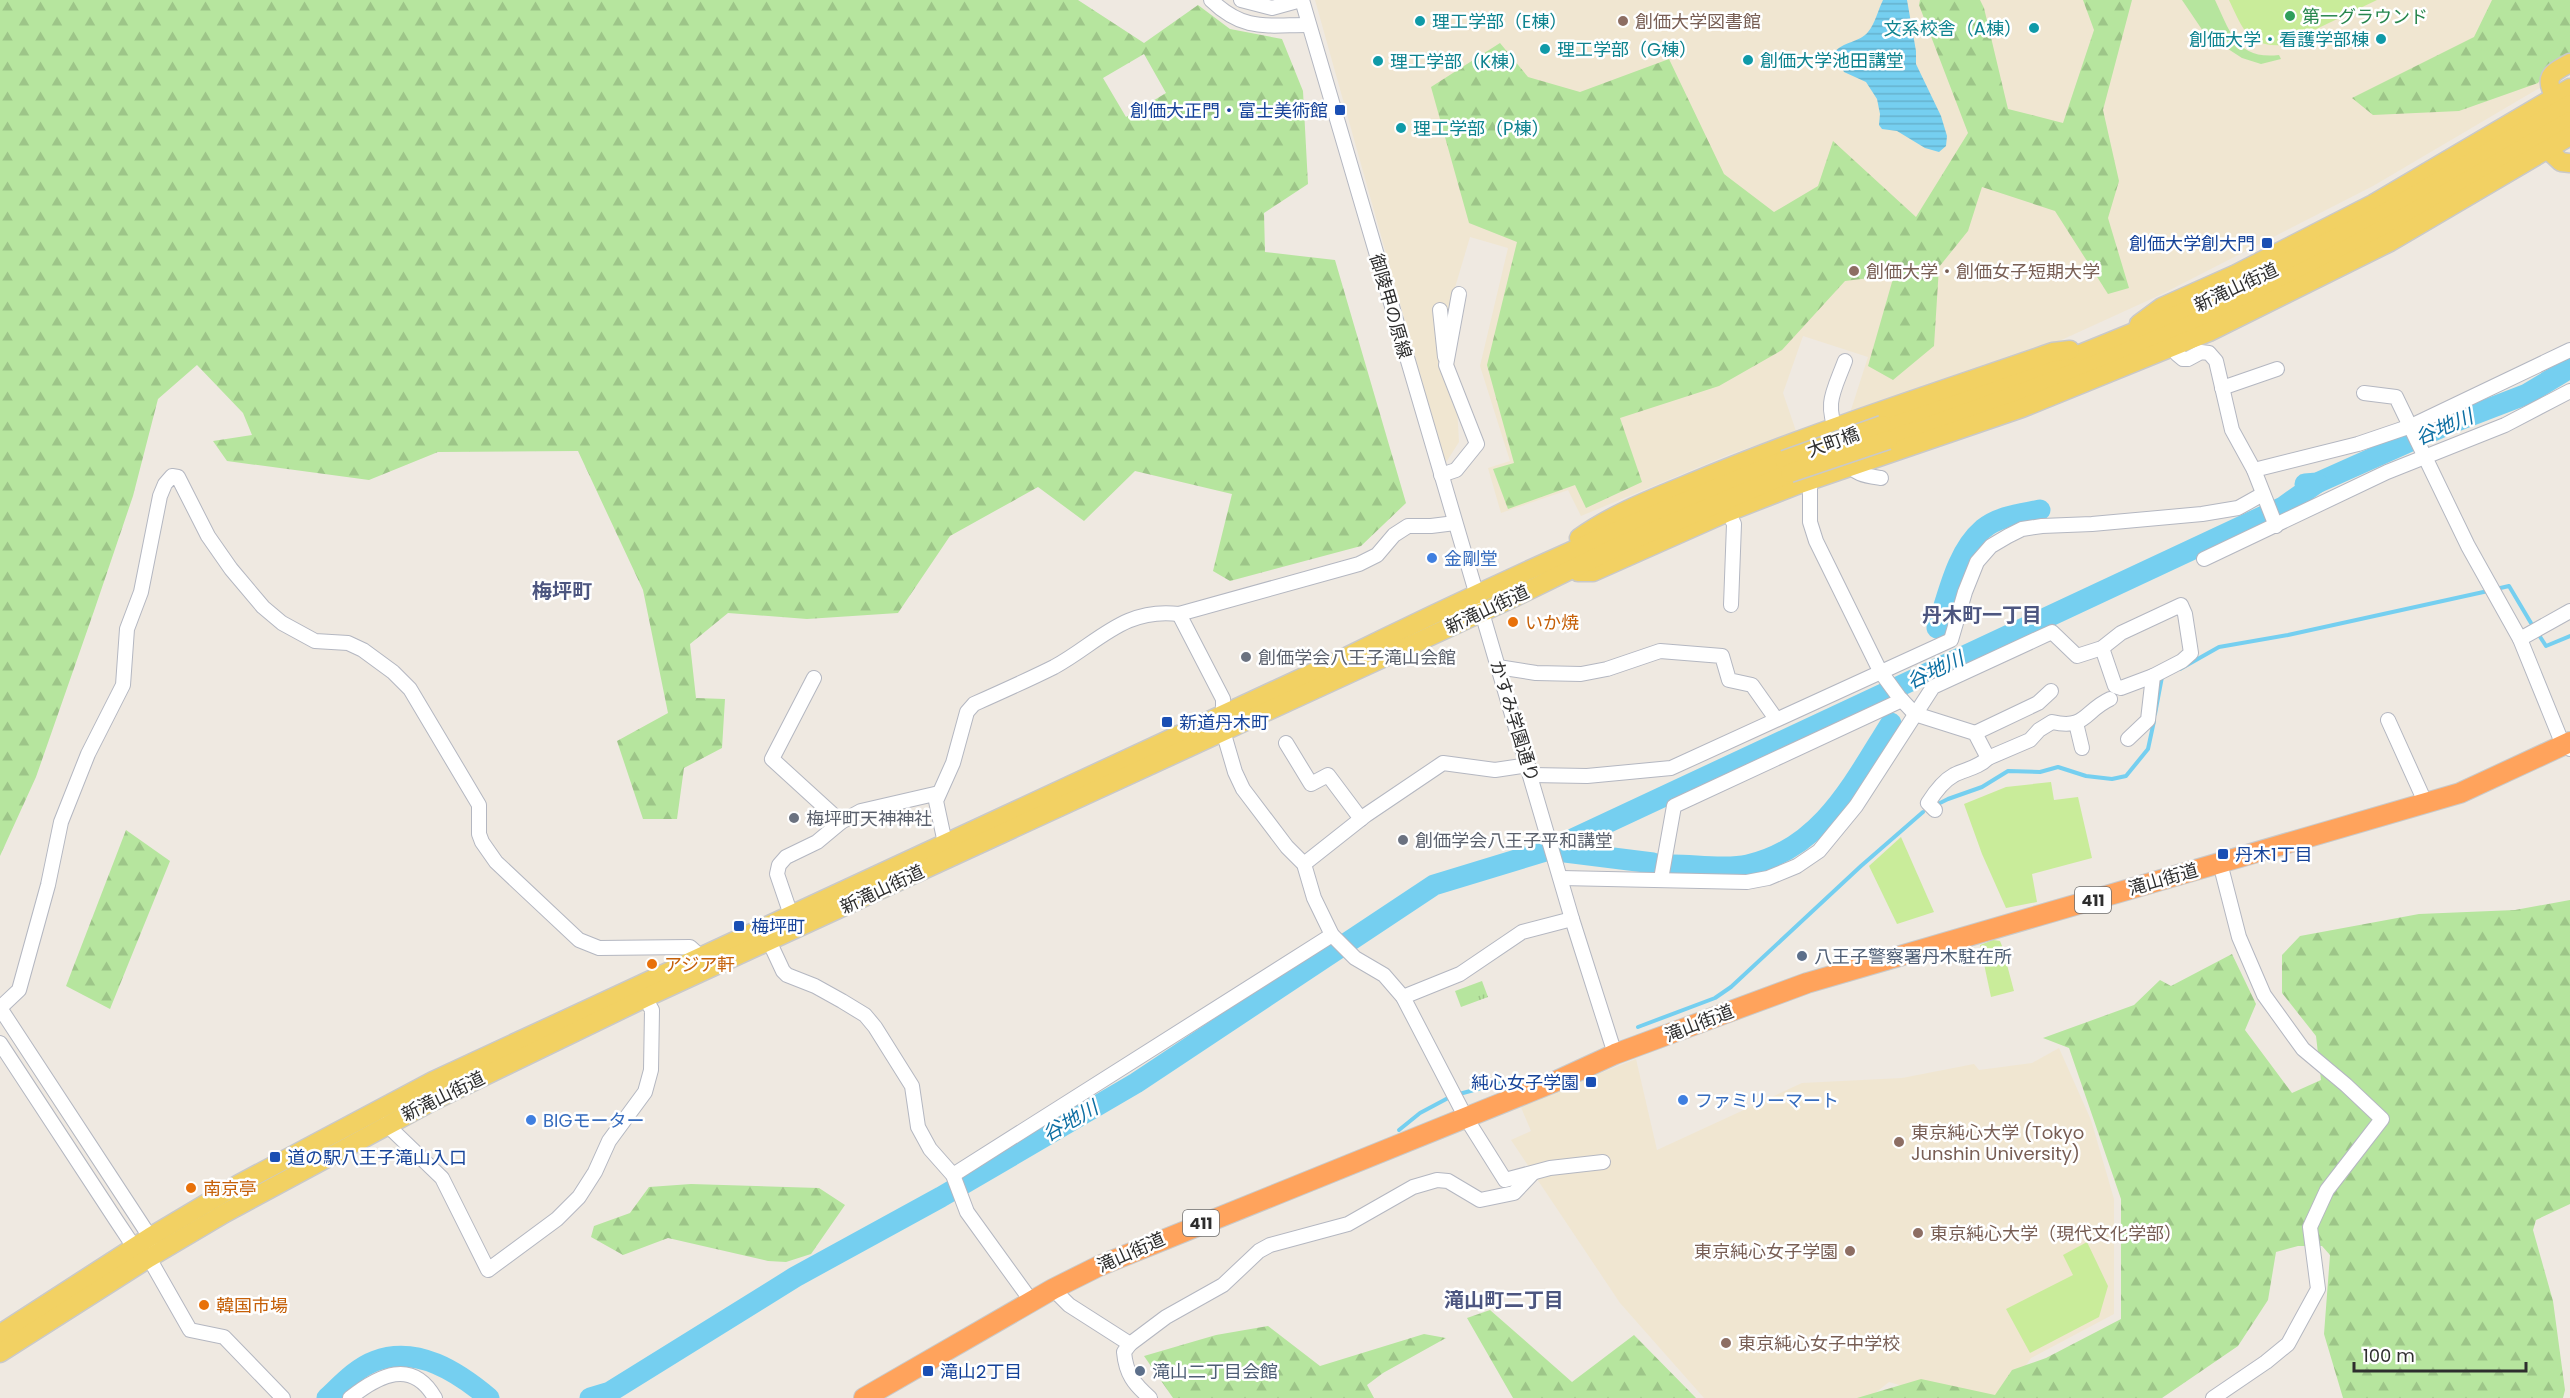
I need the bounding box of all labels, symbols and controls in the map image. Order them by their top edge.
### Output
place label: 第一グラウンド [2302,4,2428,29]
place label: 理工学部（E棟） [1432,9,1567,34]
place label: 創価大学図書館 [1635,9,1761,34]
marker: 第一グラウンド [2283,9,2297,23]
marker: 理工学部（E棟） [1413,14,1427,28]
marker: 創価大学図書館 [1616,14,1630,28]
place label: 文系校舎（A棟） [1884,16,2022,41]
marker: 文系校舎（A棟） [2027,21,2041,35]
place label: 創価大学・看護学部棟 [2189,27,2369,52]
marker: 創価大学・看護学部棟 [2374,32,2388,46]
place label: 理工学部（G棟） [1557,37,1697,62]
marker: 理工学部（G棟） [1538,42,1552,56]
place label: 創価大学池田講堂 [1760,48,1904,73]
place label: 理工学部（K棟） [1390,49,1527,74]
marker: 創価大学池田講堂 [1741,53,1755,67]
marker: 理工学部（K棟） [1371,54,1385,68]
place label: 創価大正門・富士美術館 [1130,98,1328,123]
marker: 創価大正門・富士美術館 [1333,103,1347,117]
place label: 理工学部（P棟） [1413,116,1549,141]
marker: 理工学部（P棟） [1394,121,1408,135]
place label: 創価大学創大門 [2129,231,2255,256]
marker: 創価大学創大門 [2260,236,2274,250]
street label: 御陵甲の原線 [1364,251,1418,361]
street label: 新滝山街道 [2190,257,2282,317]
place label: 創価大学・創価女子短期大学 [1866,259,2100,284]
marker: 創価大学・創価女子短期大学 [1847,264,1861,278]
water label: 谷地川 [2411,402,2479,452]
street label: 大町橋 [1803,421,1863,463]
place label: 金剛堂 [1444,546,1498,571]
marker: 金剛堂 [1425,551,1439,565]
district label: 梅坪町 [532,577,592,605]
street label: 新滝山街道 [1441,579,1533,639]
district label: 丹木町一丁目 [1922,601,2042,629]
place label: いか焼 [1525,610,1579,635]
marker: いか焼 [1506,615,1520,629]
water label: 谷地川 [1902,644,1970,695]
place label: 創価学会八王子滝山会館 [1258,645,1456,670]
marker: 創価学会八王子滝山会館 [1239,650,1253,664]
street label: かすみ学園通り [1485,657,1545,785]
place label: 新道丹木町 [1179,710,1269,735]
marker: 新道丹木町 [1160,715,1174,729]
place label: 梅坪町天神神社 [806,806,932,831]
marker: 梅坪町天神神社 [787,811,801,825]
place label: 創価学会八王子平和講堂 [1415,828,1613,853]
marker: 創価学会八王子平和講堂 [1396,833,1410,847]
place label: 丹木1丁目 [2235,842,2313,867]
marker: 丹木1丁目 [2216,847,2230,861]
street label: 滝山街道 [2125,857,2201,901]
street label: 新滝山街道 [836,859,928,919]
road number: 411 [2075,887,2111,913]
place label: 梅坪町 [751,914,805,939]
marker: 梅坪町 [732,919,746,933]
place label: 八王子警察署丹木駐在所 [1814,944,2012,969]
marker: 八王子警察署丹木駐在所 [1795,949,1809,963]
place label: アジア軒 [664,952,735,977]
marker: アジア軒 [645,957,659,971]
street label: 滝山街道 [1661,998,1737,1048]
street label: 新滝山街道 [397,1065,489,1127]
place label: 純心女子学園 [1471,1070,1579,1095]
marker: 純心女子学園 [1584,1075,1598,1089]
place label: ファミリーマート [1695,1088,1839,1113]
water label: 谷地川 [1037,1093,1105,1148]
marker: ファミリーマート [1676,1093,1690,1107]
place label: BIGモーター [543,1108,644,1133]
marker: BIGモーター [524,1113,538,1127]
place label: 東京純心大学 (Tokyo Junshin University) [1911,1120,2084,1166]
marker: 東京純心大学 (Tokyo Junshin University) [1892,1135,1906,1149]
place label: 道の駅八王子滝山入口 [287,1145,467,1170]
marker: 道の駅八王子滝山入口 [268,1150,282,1164]
place label: 南京亭 [203,1176,257,1201]
marker: 南京亭 [184,1181,198,1195]
road number: 411 [1183,1210,1219,1236]
place label: 東京純心大学（現代文化学部） [1930,1221,2182,1246]
street label: 滝山街道 [1093,1226,1169,1278]
marker: 東京純心大学（現代文化学部） [1911,1226,1925,1240]
place label: 東京純心女子学園 [1694,1239,1838,1264]
marker: 東京純心女子学園 [1843,1244,1857,1258]
district label: 滝山町二丁目 [1444,1286,1564,1314]
place label: 韓国市場 [216,1293,288,1318]
marker: 韓国市場 [197,1298,211,1312]
place label: 東京純心女子中学校 [1738,1331,1900,1356]
scale bar [2354,1335,2526,1373]
marker: 東京純心女子中学校 [1719,1336,1733,1350]
text: 100 m [2363,1343,2415,1368]
place label: 滝山2丁目 [940,1359,1022,1384]
place label: 滝山二丁目会館 [1152,1359,1278,1384]
marker: 滝山2丁目 [921,1364,935,1378]
marker: 滝山二丁目会館 [1133,1364,1147,1378]

